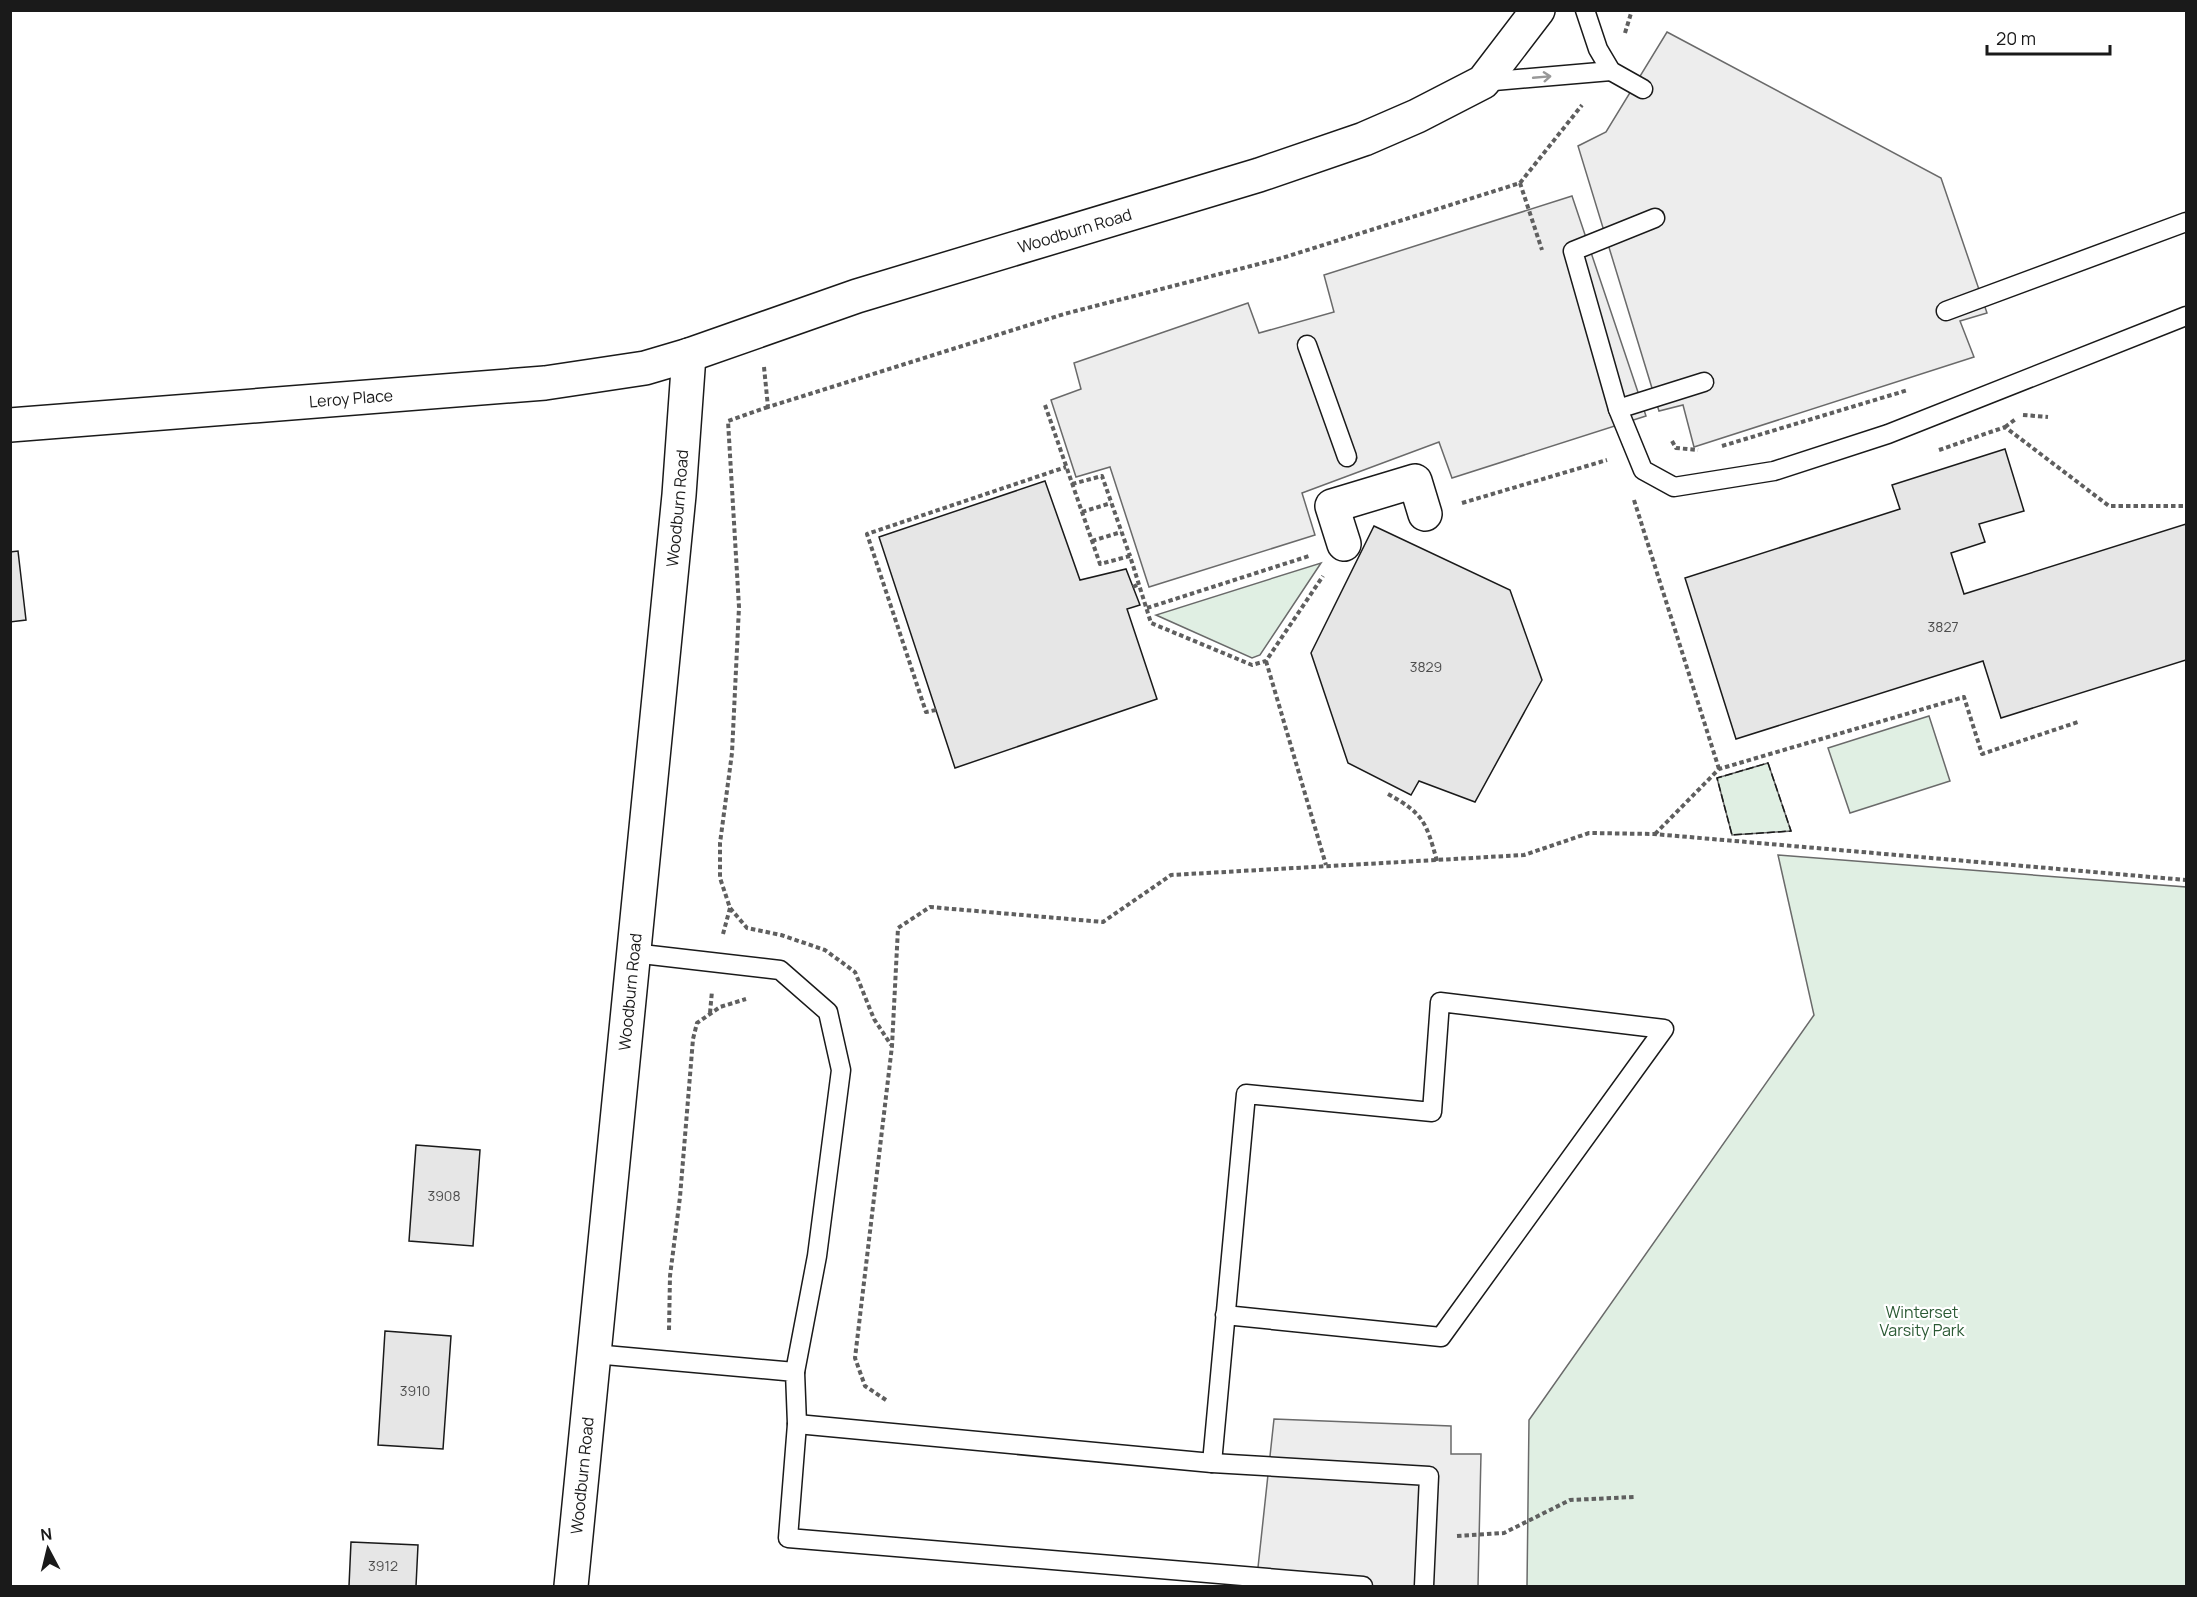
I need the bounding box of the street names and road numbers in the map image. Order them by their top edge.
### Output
street label: Woodburn Road [1015,203,1134,258]
street label: Leroy Place [308,384,394,412]
street label: Woodburn Road [661,449,693,568]
street label: Woodburn Road [613,932,647,1052]
street label: Woodburn Road [565,1416,599,1535]

